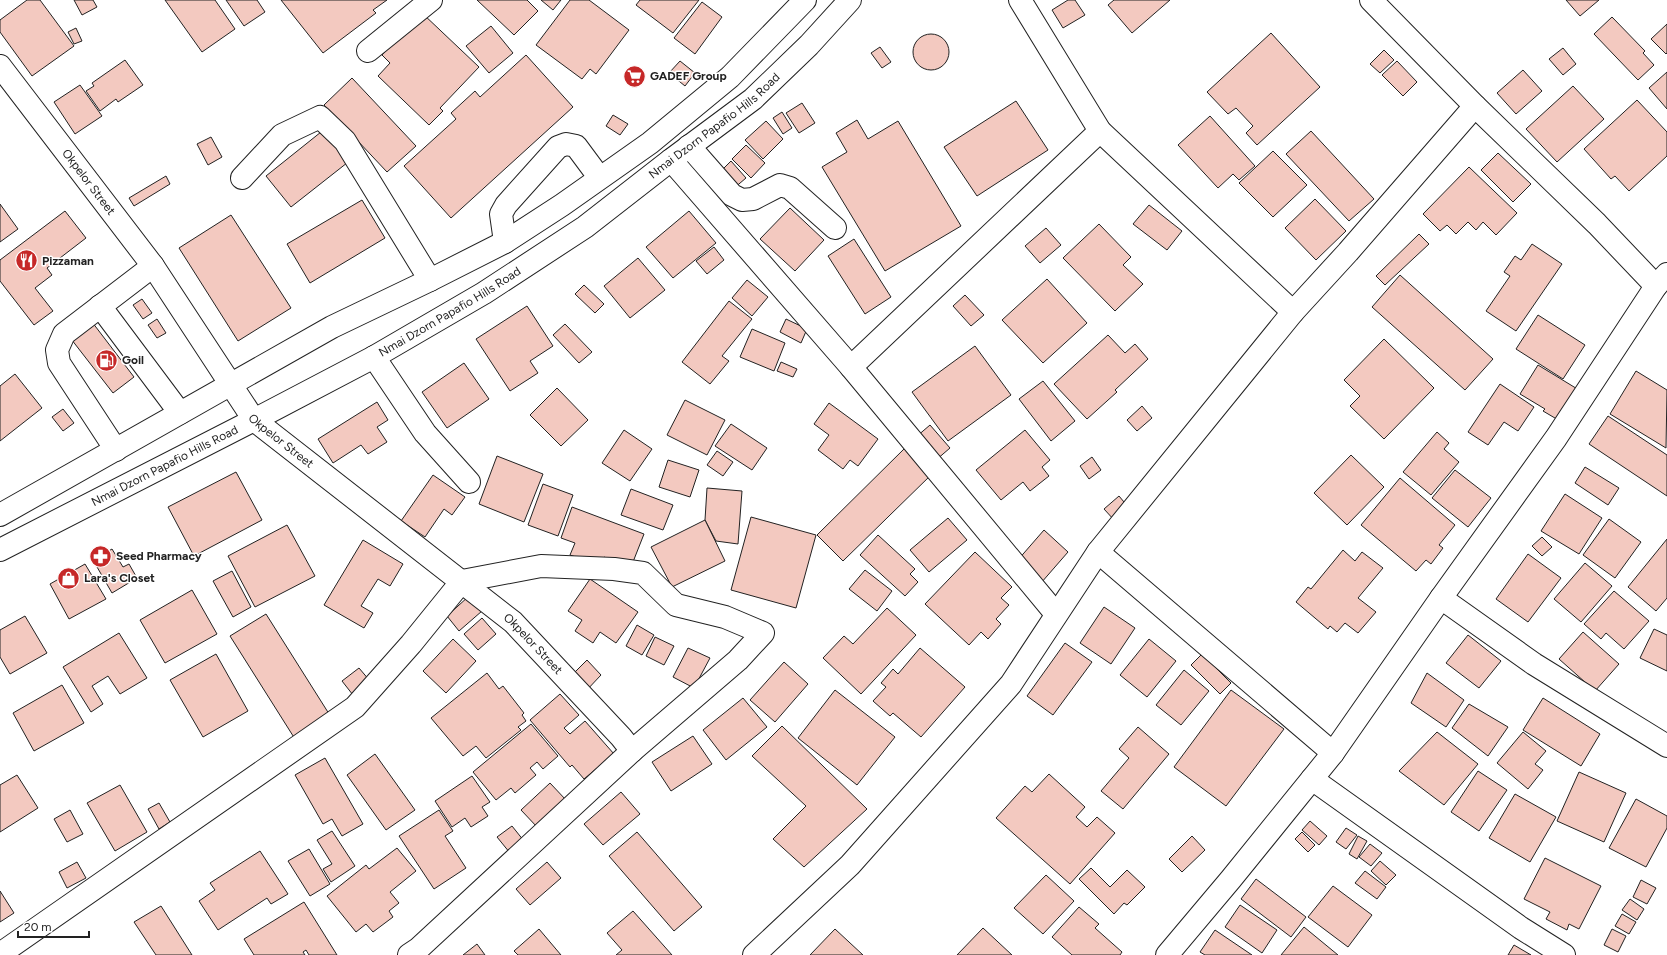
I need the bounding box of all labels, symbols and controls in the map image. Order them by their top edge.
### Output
supermarket icon: GADEF Group [621,63,647,89]
place label: GADEF Group [650,69,727,83]
street label: Nmai Dzorn Papafio Hills Road [646,70,783,182]
street label: Okpelor Street [59,146,119,218]
restaurant icon: Pizzaman [13,248,39,274]
place label: Pizzaman [42,254,94,268]
street label: Nmai Dzorn Papafio Hills Road [376,264,523,360]
fuel station icon: Goil [94,347,120,373]
place label: Goil [122,353,144,367]
street label: Okpelor Street [245,412,317,471]
street label: Nmai Dzorn Papafio Hills Road [89,422,240,509]
pharmacy icon: Seed Pharmacy [88,543,114,569]
place label: Seed Pharmacy [116,549,202,563]
shop icon: Lara's Closet [56,565,82,591]
place label: Lara's Closet [84,571,155,585]
street label: Okpelor Street [501,610,566,678]
scale bar [18,913,89,939]
text: 20 m [24,920,52,934]

